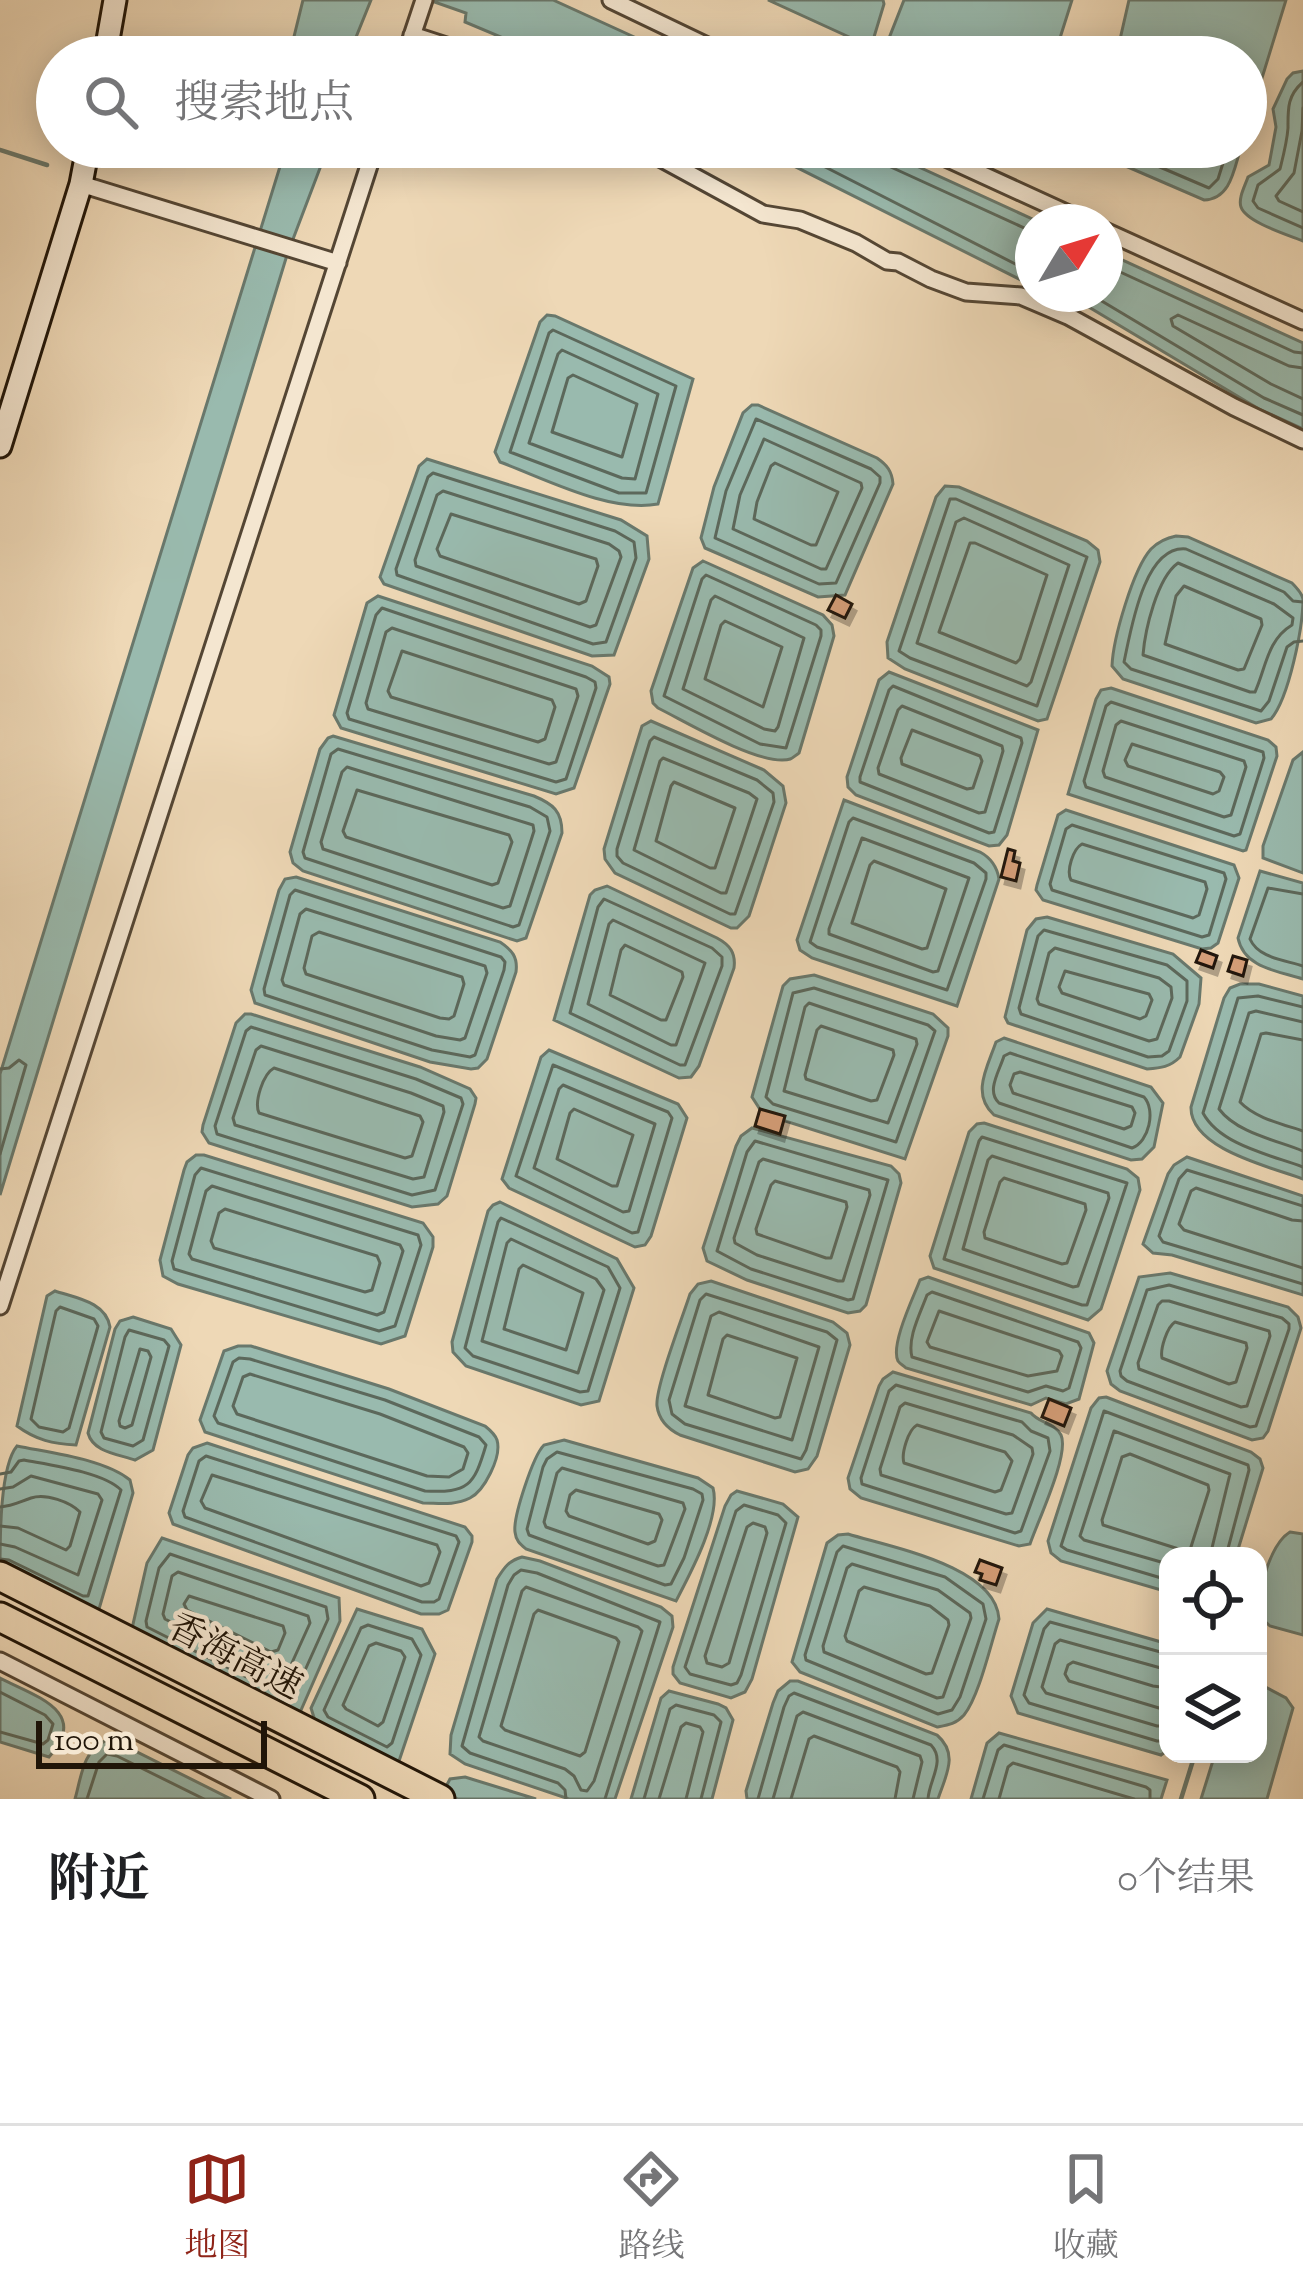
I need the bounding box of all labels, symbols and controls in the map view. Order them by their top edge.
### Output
search box [36,36,1267,168]
icon: search [78,69,144,135]
text: 搜索地点 [174,74,354,139]
north arrow [1015,204,1123,312]
map controls [1159,1547,1267,1763]
button: locate [1159,1547,1267,1655]
street label: 香海高速 [158,1603,310,1714]
button: layers [1159,1655,1267,1763]
scale bar [36,1715,267,1768]
text: 100 m [54,1718,134,1766]
text: 附近 [48,1846,150,1919]
text: 0个结果 [1117,1853,1255,1909]
tab: 地图 [184,2146,250,2272]
tab: 路线 [618,2146,684,2272]
tab: 收藏 [1053,2146,1119,2272]

